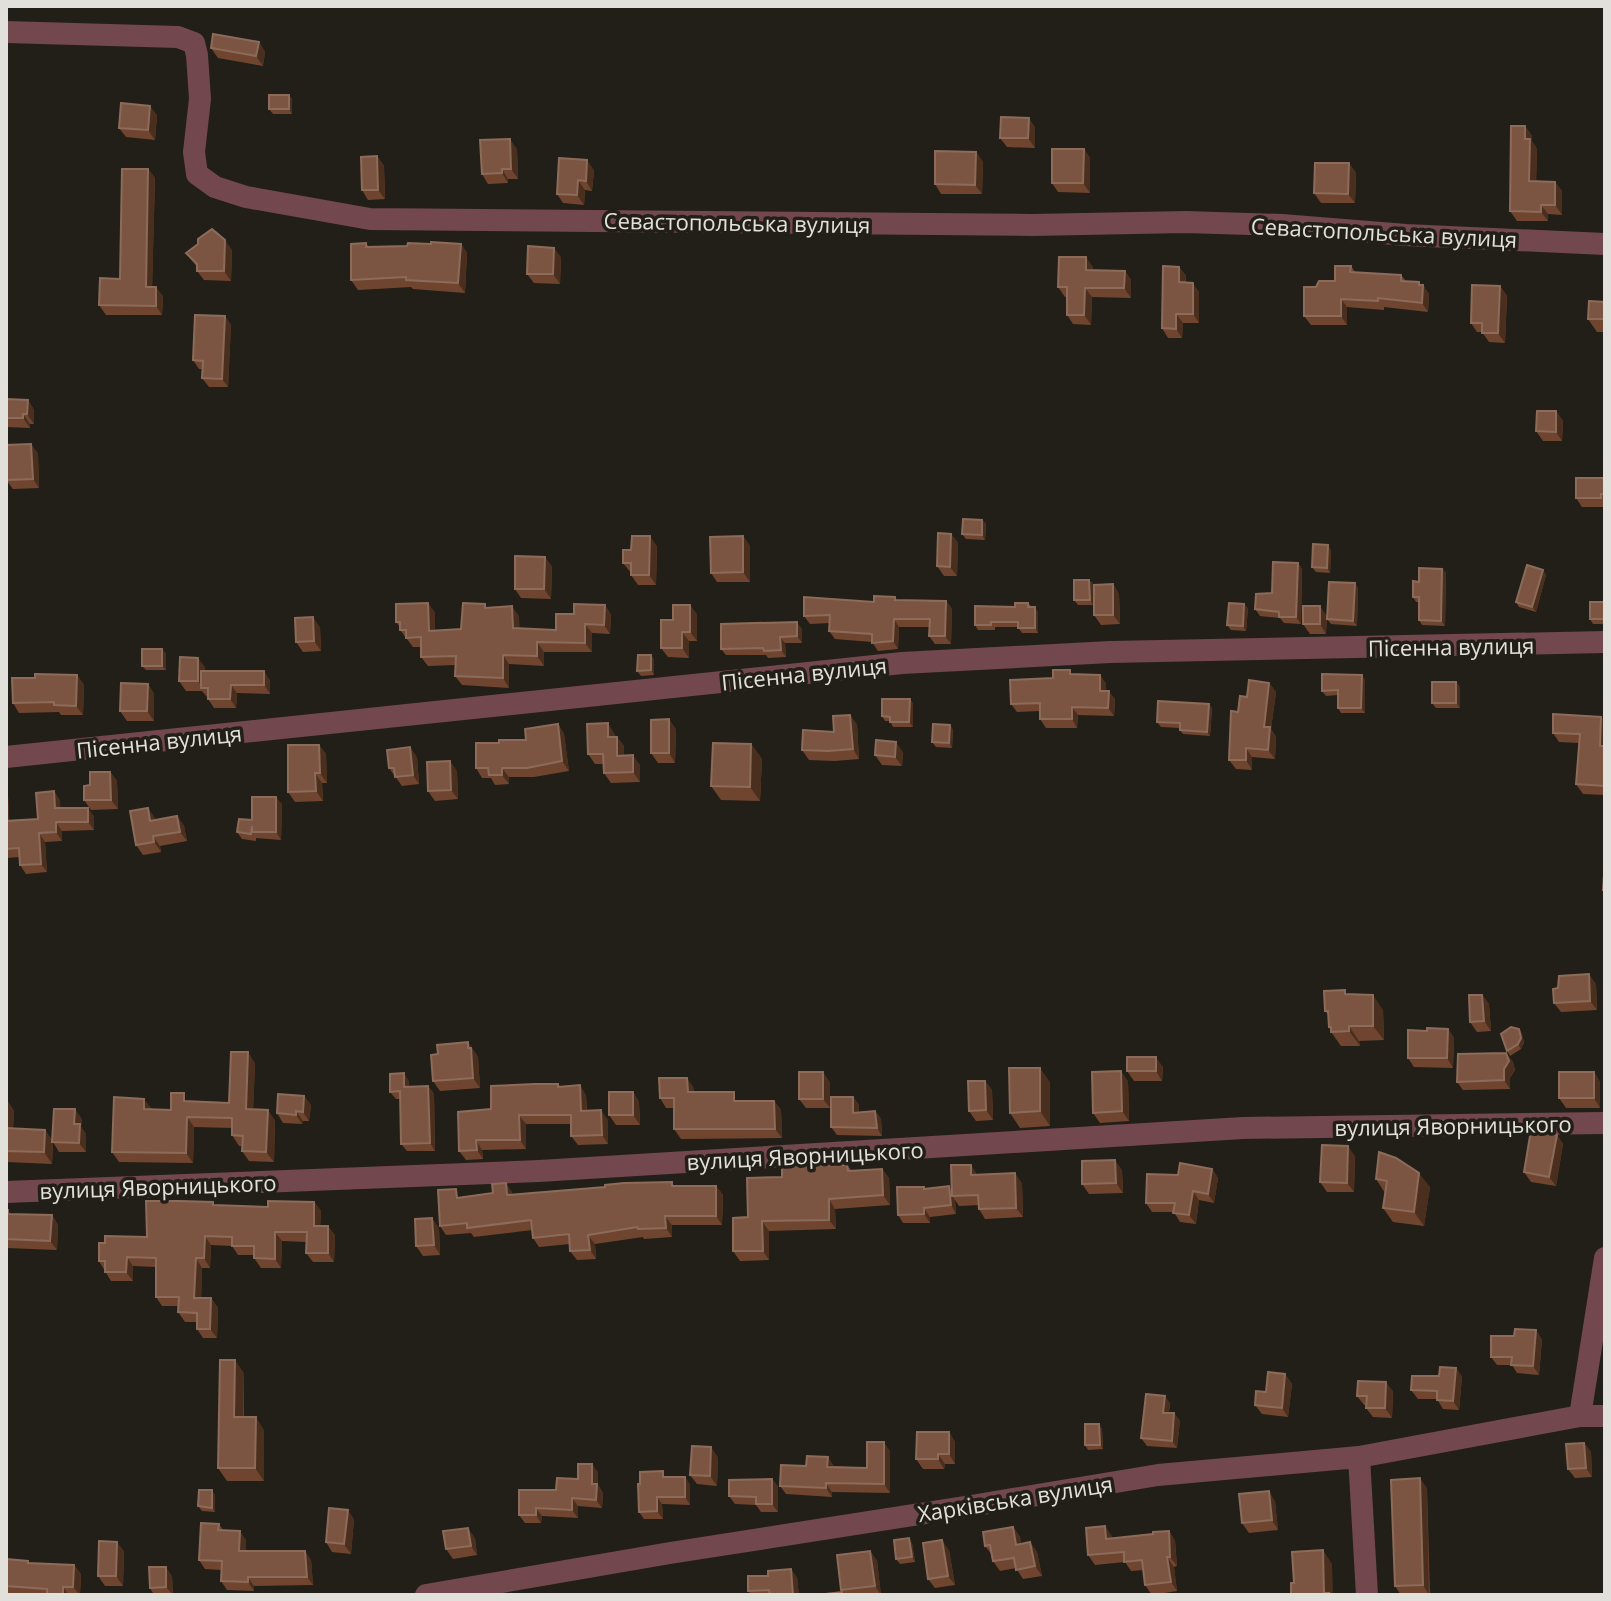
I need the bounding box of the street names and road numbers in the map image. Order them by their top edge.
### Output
street label: Севастопольська вулиця [603,205,871,239]
street label: Севастопольська вулиця [1250,210,1518,254]
street label: Пісенна вулиця [1368,630,1534,662]
street label: Пісенна вулиця [720,649,888,697]
street label: Пісенна вулиця [75,717,243,765]
street label: вулиця Яворницького [1334,1108,1572,1142]
street label: вулиця Яворницького [686,1134,924,1176]
street label: вулиця Яворницького [39,1167,277,1205]
street label: Харківська вулиця [915,1468,1115,1528]

